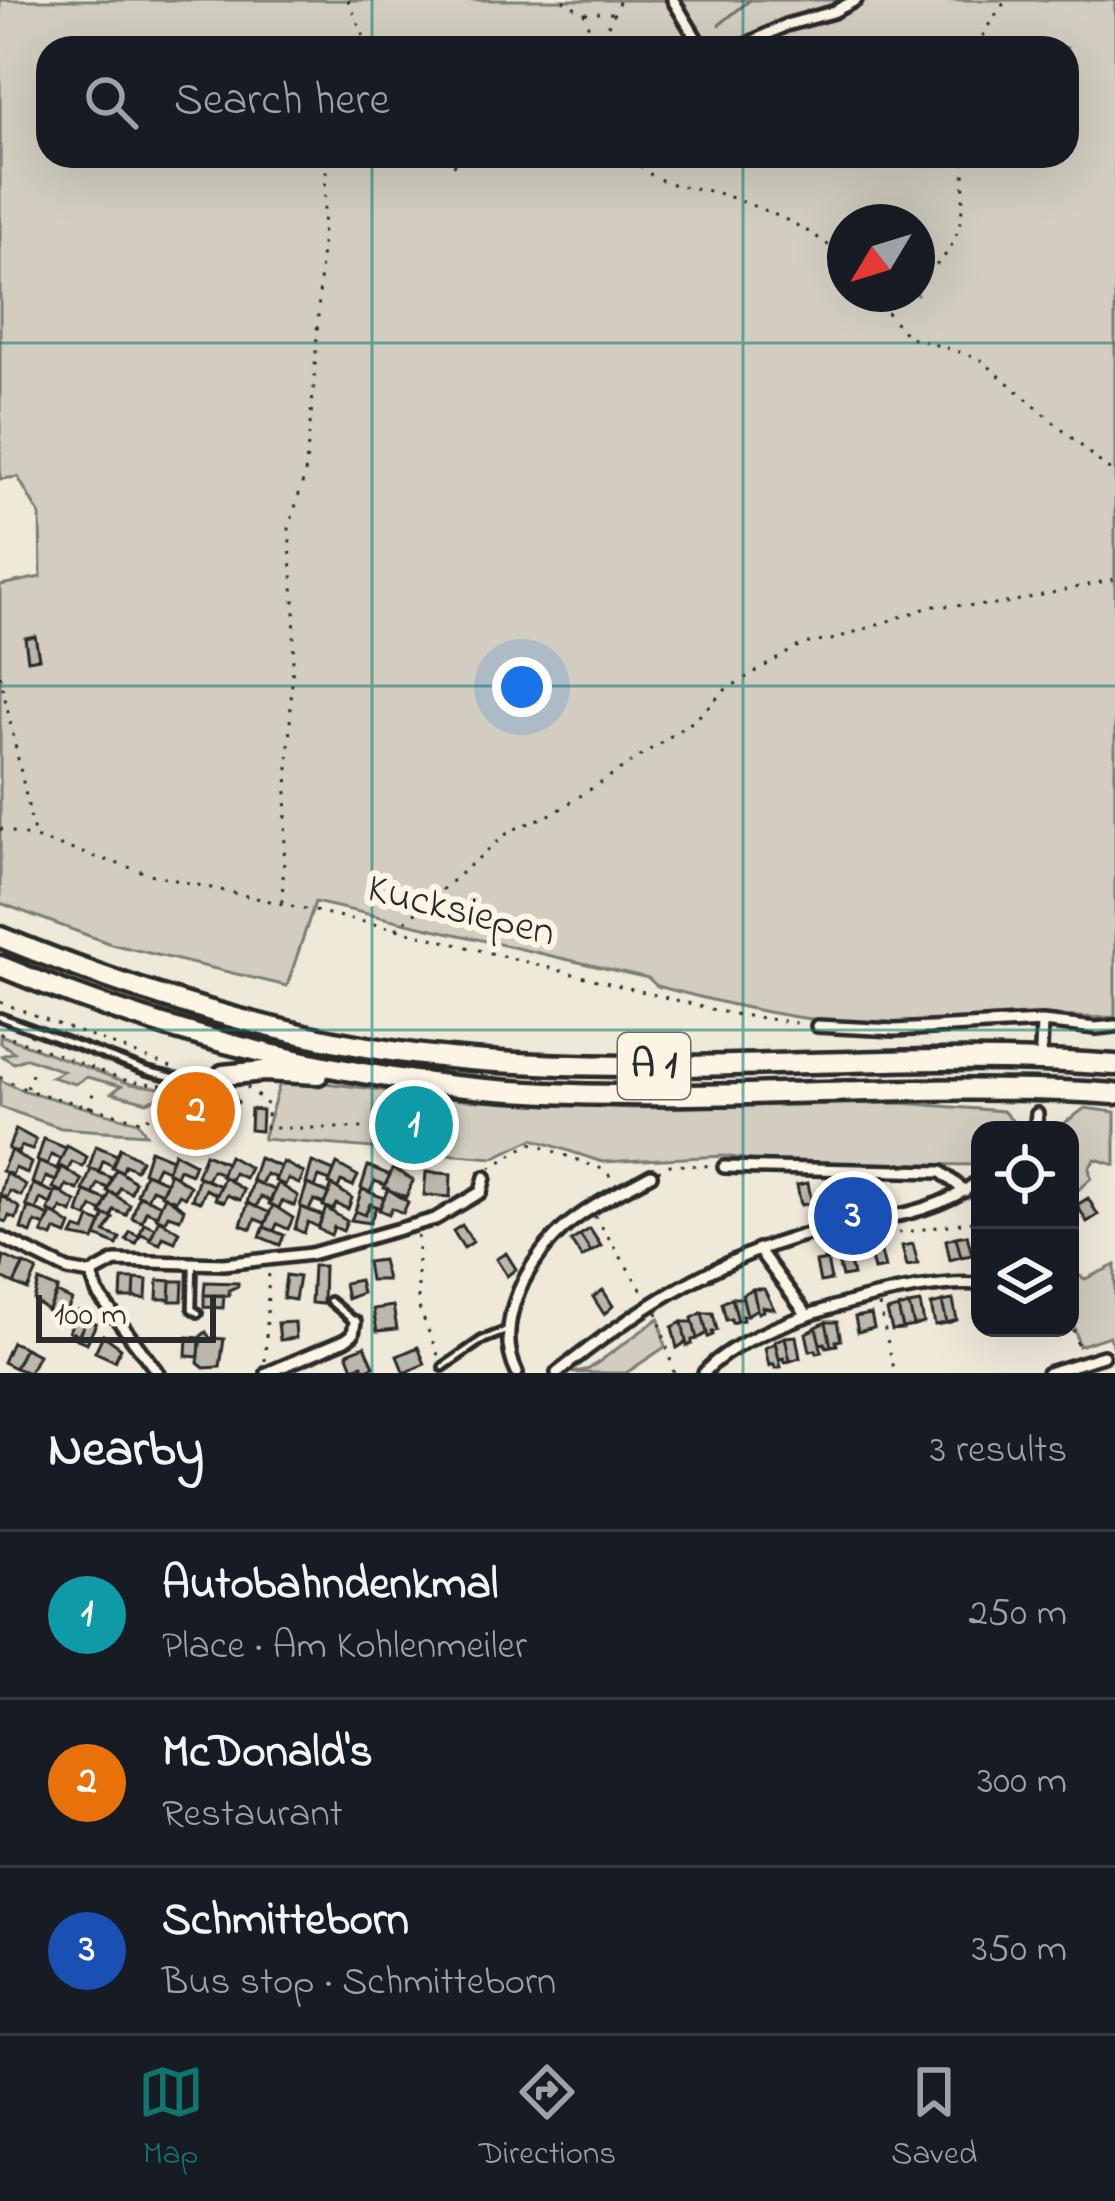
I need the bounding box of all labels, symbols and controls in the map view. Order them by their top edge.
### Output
search box [36,36,1079,168]
icon: search [78,69,144,135]
text: Search here [174,69,390,135]
north arrow [827,204,935,312]
your location [492,657,552,717]
street label: Kucksiepen [361,859,561,965]
road number: A 1 [618,1033,690,1099]
pin: 2 [157,1066,235,1156]
pin: 1 [375,1080,453,1170]
map controls [971,1121,1079,1337]
button: locate [971,1121,1079,1229]
pin: 3 [814,1171,892,1261]
button: layers [971,1229,1079,1337]
scale bar [36,1289,216,1342]
text: 100 m [54,1292,127,1340]
text: Nearby [48,1414,204,1489]
text: 3 results [930,1423,1067,1480]
text: Autobahndenkmal [162,1553,498,1619]
text: 1 [81,1586,93,1643]
text: 250 m [968,1586,1067,1643]
text: Place · Am Kohlenmeiler [162,1619,527,1676]
text: McDonald's [162,1721,373,1787]
text: 2 [77,1754,97,1811]
text: 300 m [977,1754,1067,1811]
text: Restaurant [162,1787,343,1844]
text: Schmitteborn [162,1889,409,1955]
text: 3 [79,1922,95,1979]
text: 350 m [972,1922,1067,1979]
text: Bus stop · Schmitteborn [162,1955,556,2012]
tab: Map [138,2059,204,2179]
tab: Directions [479,2059,616,2179]
tab: Saved [891,2059,977,2179]

